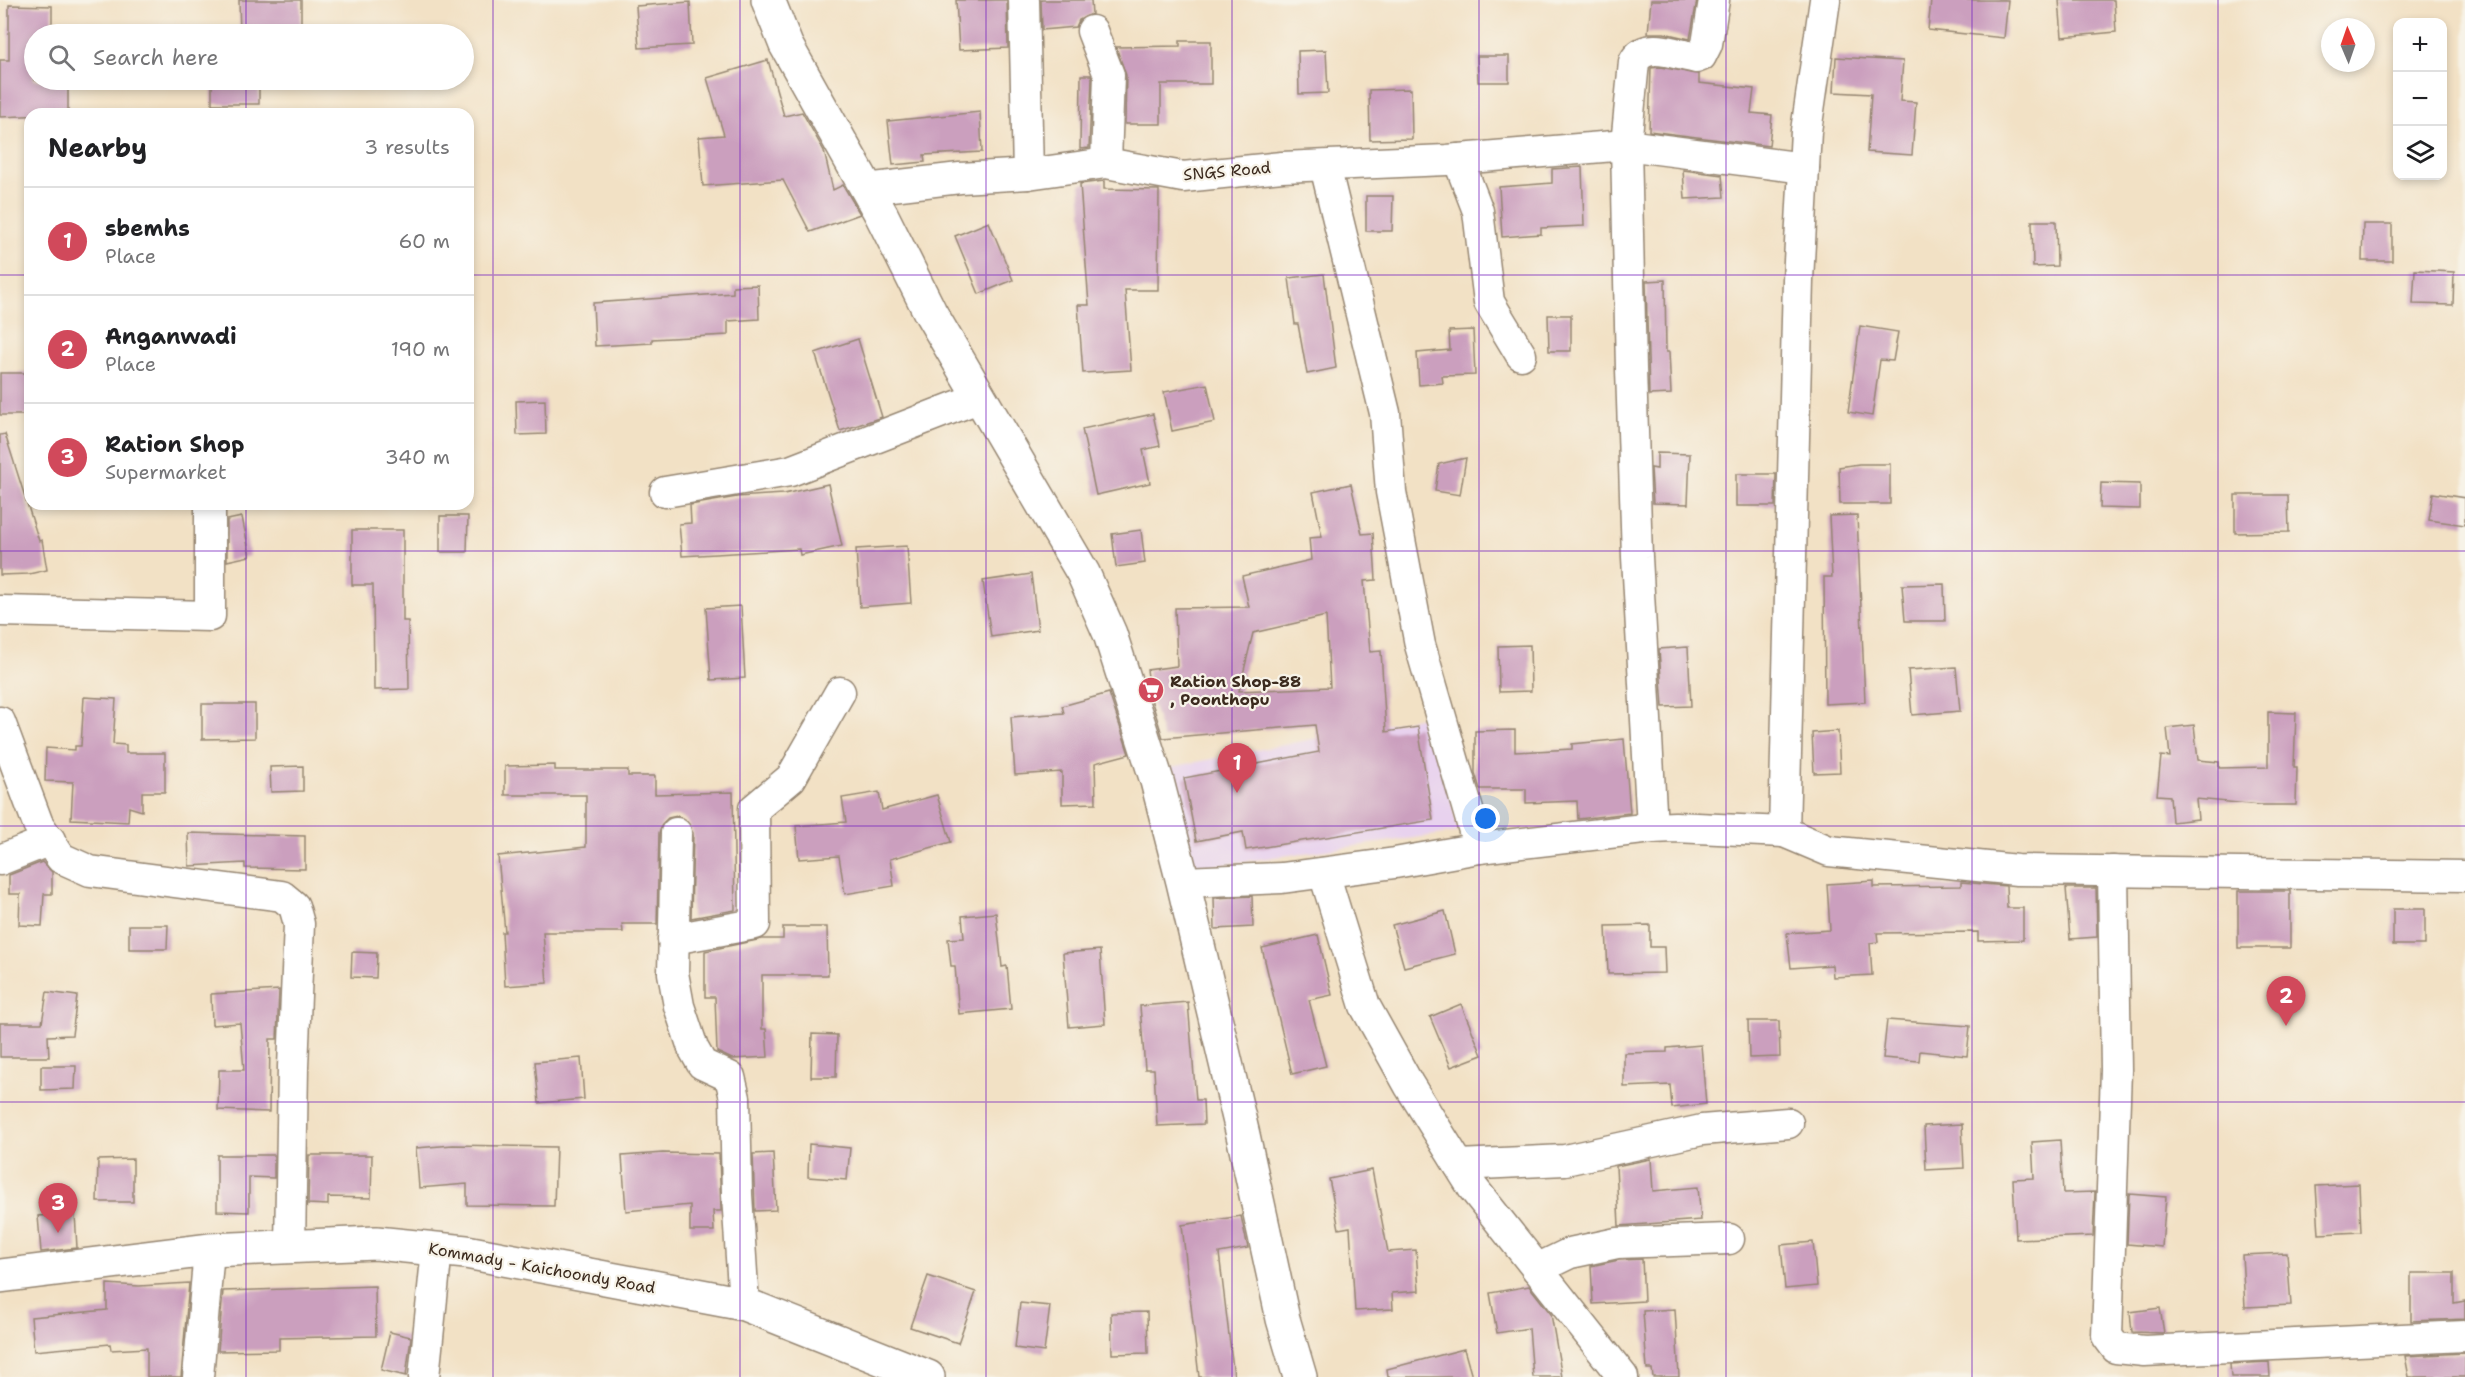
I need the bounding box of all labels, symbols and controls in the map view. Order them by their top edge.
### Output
north arrow [2321,18,2375,72]
map controls [2393,18,2447,180]
button: + [2393,18,2447,72]
search box [24,24,474,90]
icon: search [45,41,78,74]
text: Search here [93,43,219,72]
button: − [2393,72,2447,126]
button: layers [2393,126,2447,180]
text: Nearby [48,130,147,165]
text: 3 results [364,134,450,160]
street label: SNGS Road [1182,157,1272,185]
text: sbemhs [105,214,190,243]
text: 1 [63,228,72,254]
text: 60 m [398,228,450,254]
text: Place [105,243,156,269]
text: Anganwadi [105,322,237,351]
text: 2 [61,336,75,362]
text: 190 m [391,336,450,362]
text: Place [105,351,156,377]
text: Ration Shop [105,430,244,459]
text: 3 [61,444,75,470]
text: 340 m [385,444,450,470]
text: Supermarket [105,459,227,485]
place label: Ration Shop-88 , Poonthopu [1170,671,1301,710]
supermarket icon: Ration Shop-88 , Poonthopu [1136,675,1166,705]
pin: 1 [1218,744,1256,793]
your location [1471,804,1500,833]
pin: 2 [2266,976,2306,1026]
pin: 3 [38,1184,78,1233]
street label: Kommady - Kaichoondy Road [427,1238,657,1298]

